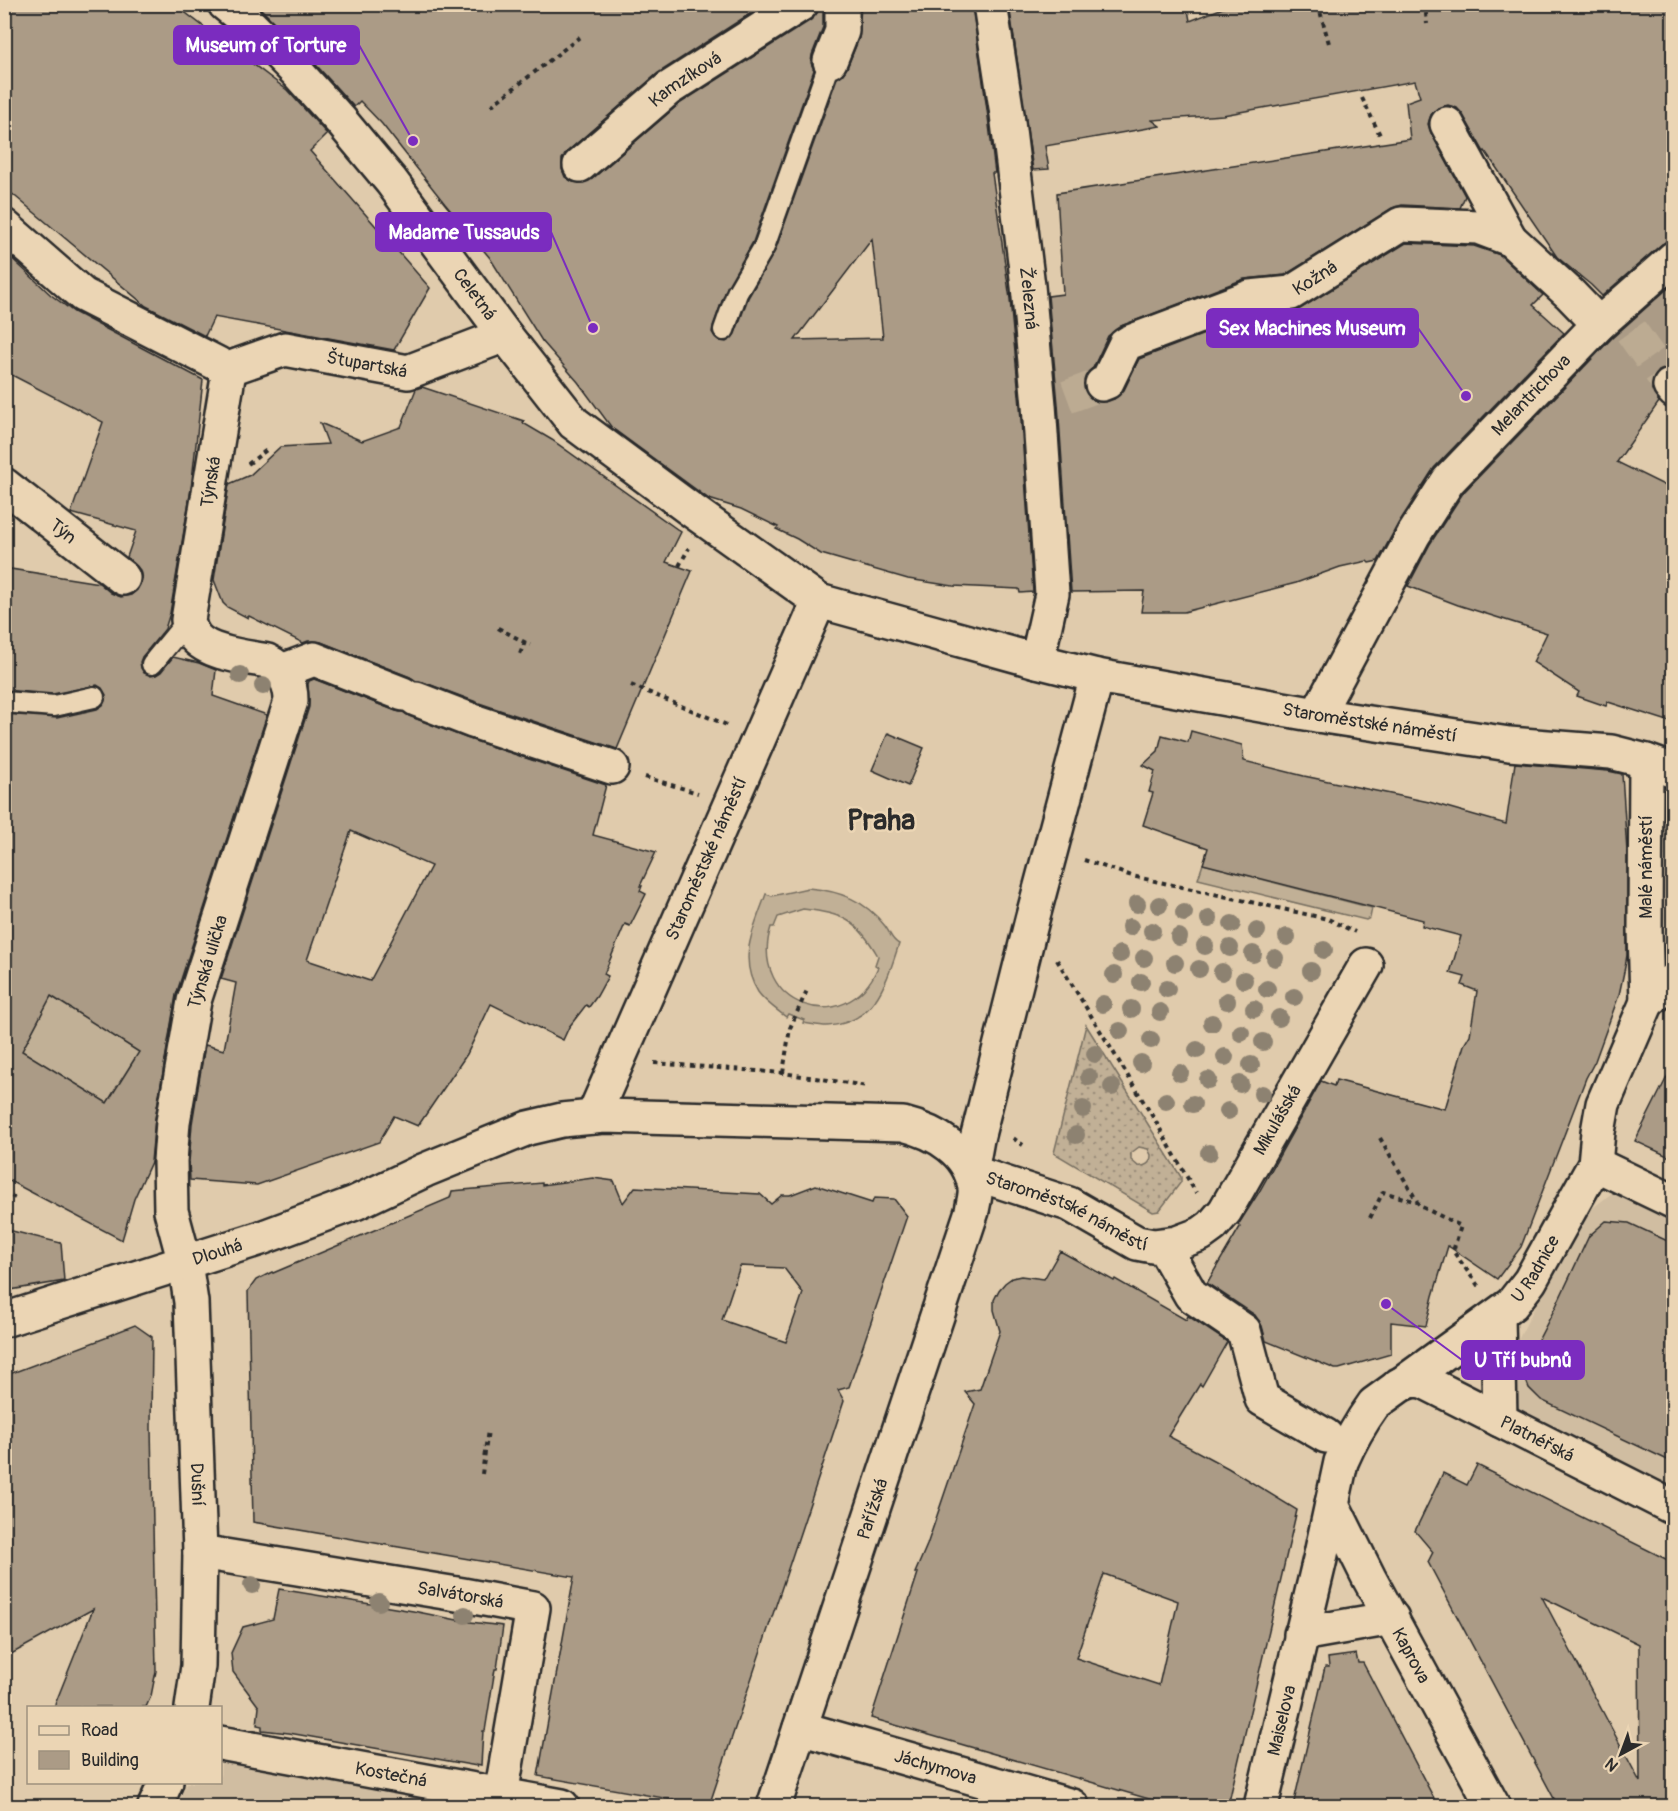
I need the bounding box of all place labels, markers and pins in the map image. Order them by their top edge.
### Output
callout: Museum of Torture [174,26,359,64]
callout: Madame Tussauds [376,213,551,251]
callout: Sex Machines Museum [1207,309,1418,347]
callout: U Tří bubnů [1462,1341,1584,1379]

